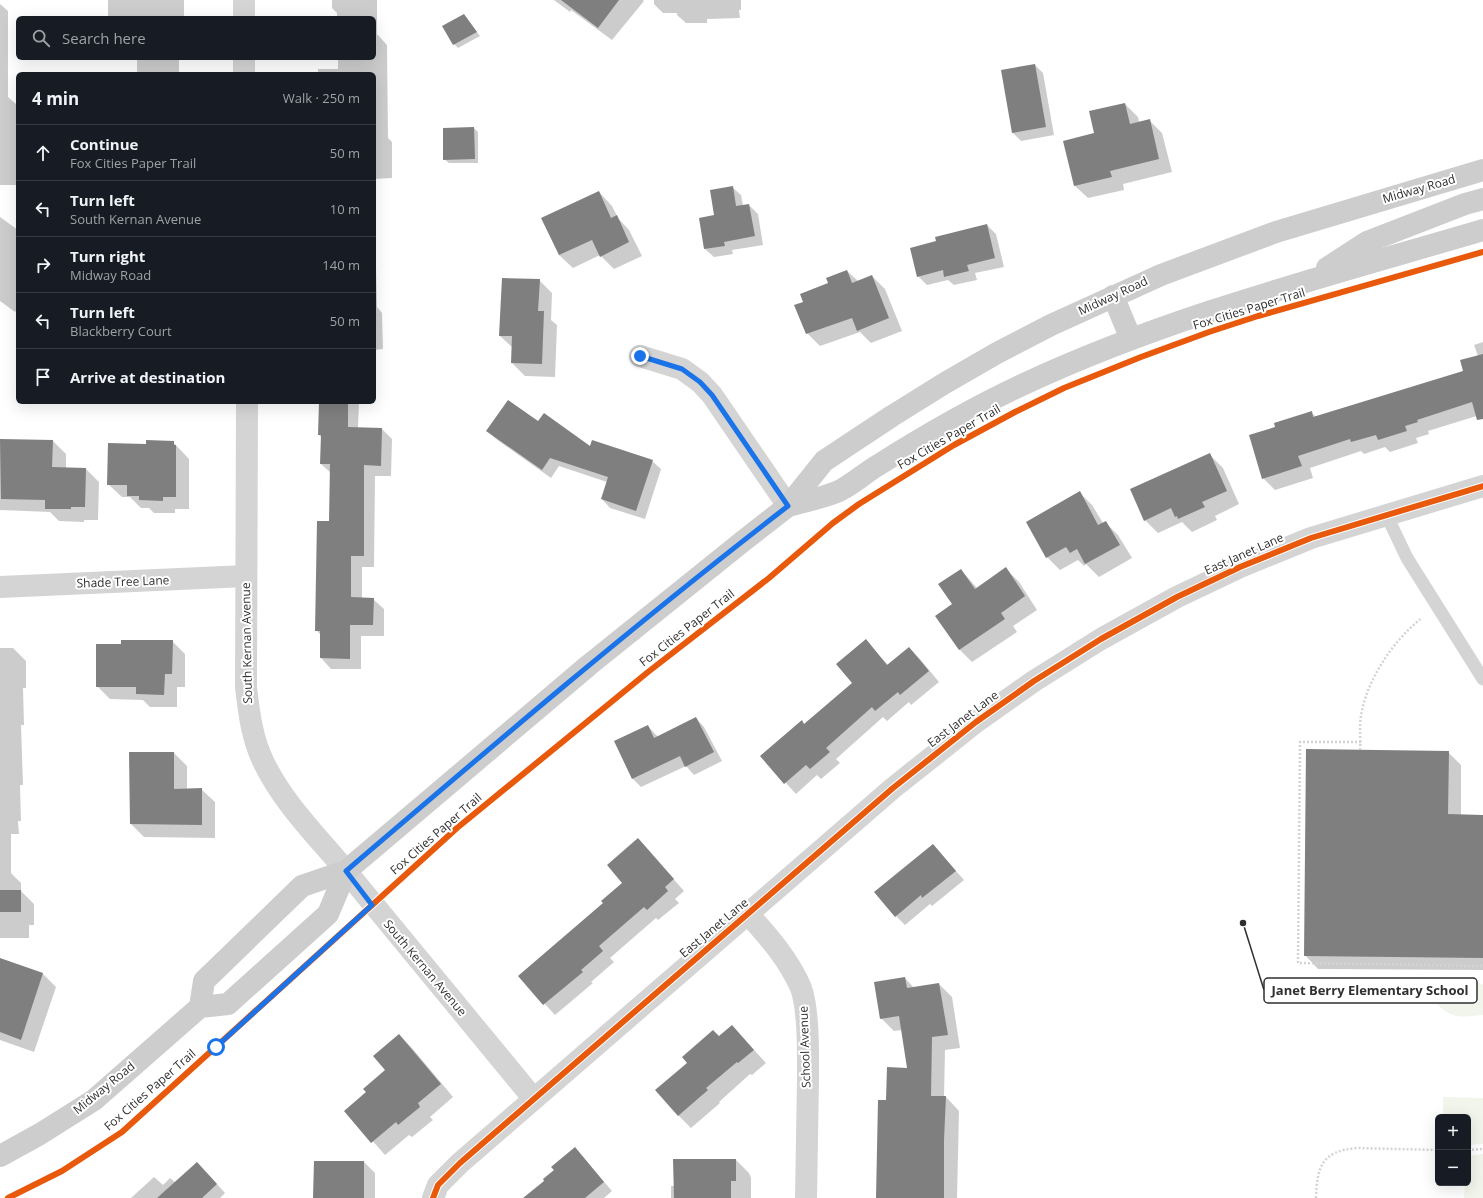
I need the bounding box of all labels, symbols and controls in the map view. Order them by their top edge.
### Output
search box [16,16,376,60]
icon: search [30,27,52,49]
text: Search here [62,28,146,48]
text: 4 min [32,87,79,110]
text: Walk · 250 m [283,89,360,107]
text: Continue [70,134,138,154]
icon: ahead [32,142,54,164]
text: 50 m [330,144,360,162]
text: Fox Cities Paper Trail [70,154,196,172]
street label: Midway Road [1381,170,1457,207]
text: Turn left [70,190,135,210]
icon: left [32,198,54,220]
text: 10 m [330,200,360,218]
text: South Kernan Avenue [70,210,201,228]
text: Turn right [70,246,145,266]
icon: right [32,254,54,276]
text: 140 m [322,256,360,274]
text: Midway Road [70,266,151,284]
street label: Midway Road [1075,272,1150,319]
street label: Fox Cities Paper Trail [1191,283,1307,334]
text: Turn left [70,302,135,322]
icon: left [32,310,54,332]
text: 50 m [330,312,360,330]
text: Blackberry Court [70,322,172,340]
route end [631,347,649,365]
icon: arrive [32,366,54,388]
text: Arrive at destination [70,367,225,387]
street label: Fox Cities Paper Trail [894,400,1003,473]
street label: East Janet Lane [1202,528,1286,579]
street label: Shade Tree Lane [76,571,170,592]
street label: South Kernan Avenue [237,582,256,704]
street label: Fox Cities Paper Trail [636,585,738,670]
street label: East Janet Lane [924,686,1002,751]
street label: Fox Cities Paper Trail [386,789,485,878]
street label: East Janet Lane [676,894,752,961]
street label: South Kernan Avenue [380,916,471,1020]
callout: Janet Berry Elementary School [1264,978,1477,1003]
text: Janet Berry Elementary School [1271,981,1468,999]
street label: School Avenue [795,1005,814,1088]
route start [207,1038,225,1056]
street label: Fox Cities Paper Trail [100,1045,199,1134]
street label: Midway Road [69,1057,138,1118]
map controls [1435,1114,1471,1186]
button: + [1435,1114,1471,1150]
button: − [1435,1150,1471,1186]

